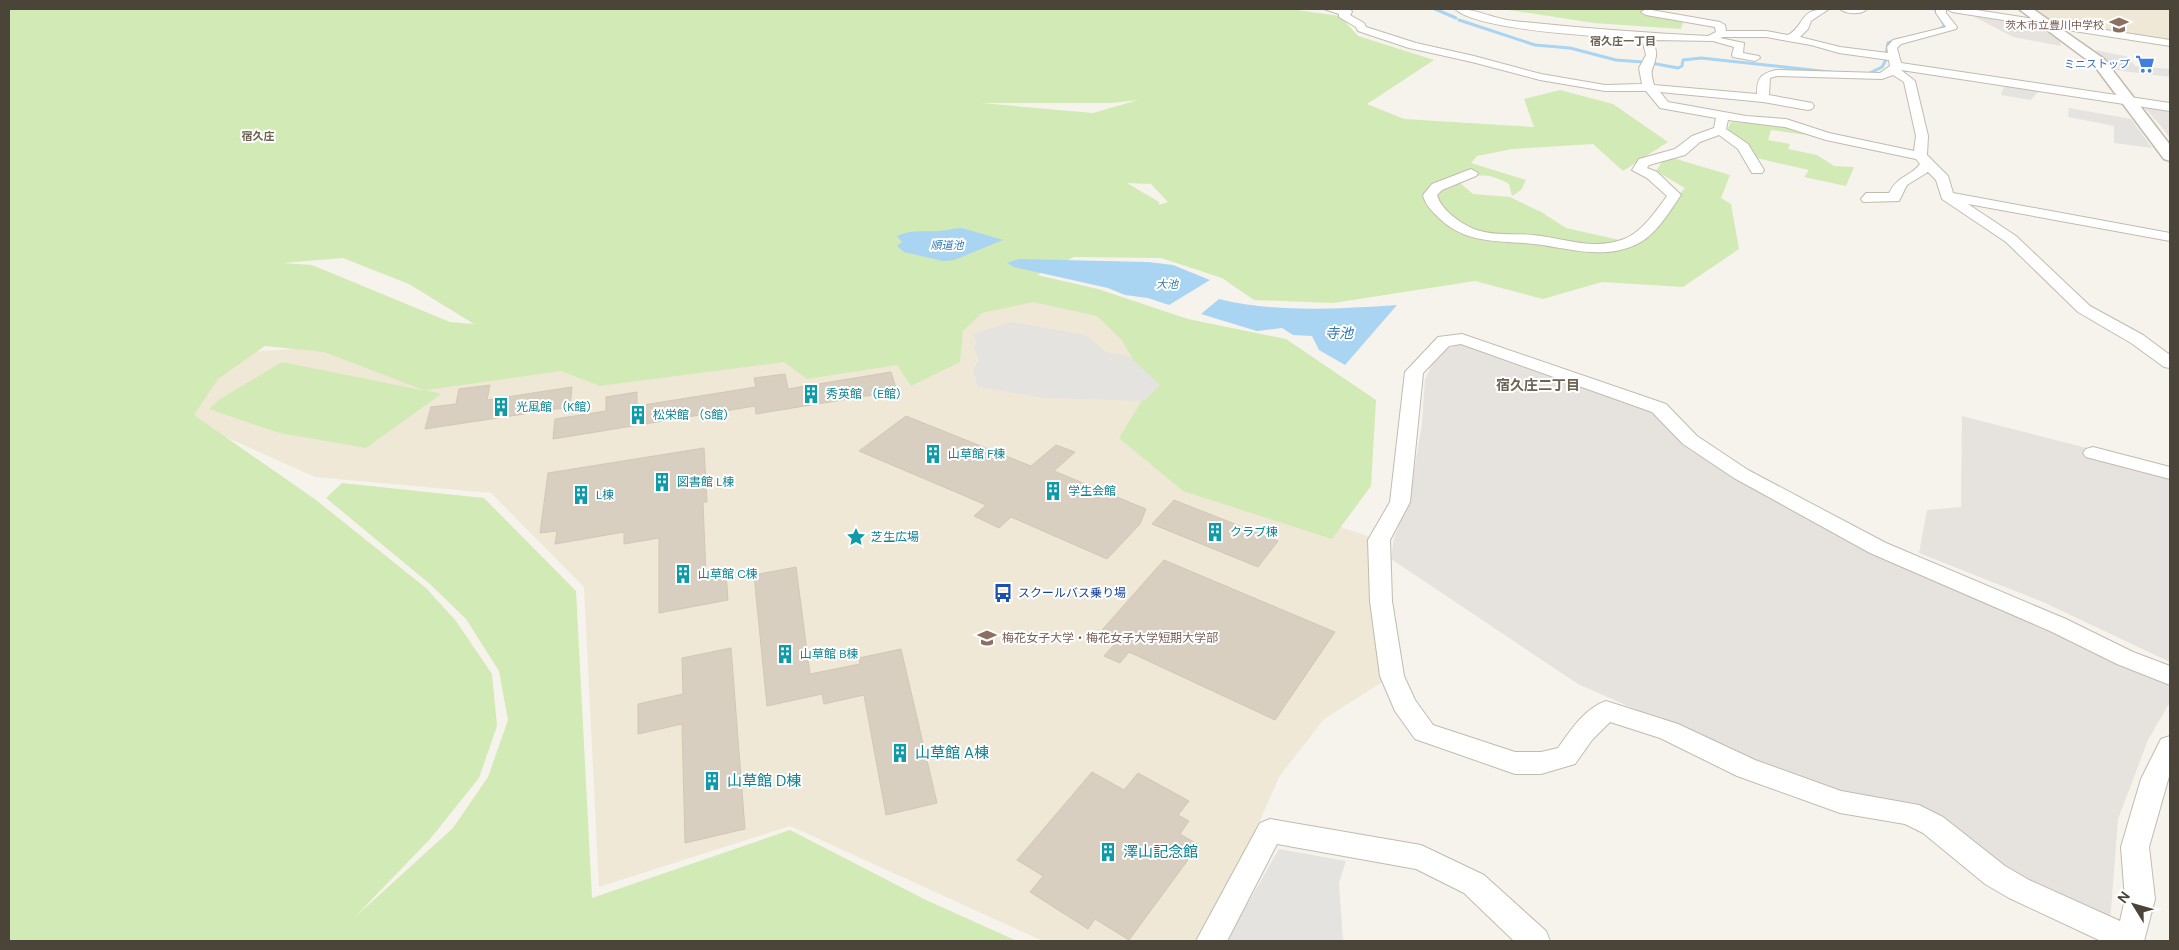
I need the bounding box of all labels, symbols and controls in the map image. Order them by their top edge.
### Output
school or university icon: 茨木市立豊川中学校 [2108,14,2130,36]
place label: 茨木市立豊川中学校 [2005,18,2104,32]
district label: 宿久庄一丁目 [1590,34,1656,48]
supermarket icon: ミニストップ [2134,53,2156,75]
place label: ミニストップ [2064,57,2130,71]
district label: 宿久庄 [242,129,275,143]
water label: 順道池 [931,238,964,252]
water label: 大池 [1156,277,1179,291]
water label: 寺池 [1325,324,1355,342]
district label: 宿久庄二丁目 [1496,376,1580,394]
building icon: 秀英館 （E館） [800,383,822,405]
place label: 秀英館 （E館） [826,386,908,402]
building icon: 光風館 （K館） [490,396,512,418]
place label: 光風館 （K館） [516,399,598,415]
building icon: 松栄館 （S館） [627,404,649,426]
place label: 松栄館 （S館） [653,407,735,423]
building icon: 山草館 F棟 [922,443,944,465]
place label: 山草館 F棟 [948,446,1006,462]
building icon: 図書館 L棟 [651,471,673,493]
place label: 図書館 L棟 [677,474,735,490]
building icon: 学生会館 [1042,480,1064,502]
place label: 学生会館 [1068,483,1116,499]
building icon: L棟 [570,484,592,506]
place label: L棟 [596,487,614,503]
building icon: クラブ棟 [1204,521,1226,543]
place label: クラブ棟 [1230,524,1278,540]
place icon: 芝生広場 [845,526,867,548]
place label: 芝生広場 [871,529,919,545]
building icon: 山草館 C棟 [672,563,694,585]
place label: 山草館 C棟 [698,566,758,582]
bus stop icon: スクールバス乗り場 [992,582,1014,604]
place label: スクールバス乗り場 [1018,585,1126,601]
school or university icon: 梅花女子大学・梅花女子大学短期大学部 [976,627,998,649]
place label: 梅花女子大学・梅花女子大学短期大学部 [1002,630,1218,646]
building icon: 山草館 B棟 [774,643,796,665]
place label: 山草館 B棟 [800,646,858,662]
building icon: 山草館 A棟 [889,742,911,764]
place label: 山草館 A棟 [915,743,989,763]
building icon: 山草館 D棟 [701,770,723,792]
place label: 山草館 D棟 [727,771,801,791]
building icon: 澤山記念館 [1097,841,1119,863]
place label: 澤山記念館 [1123,842,1198,862]
north arrow [2109,880,2159,930]
text: N [2113,888,2134,907]

